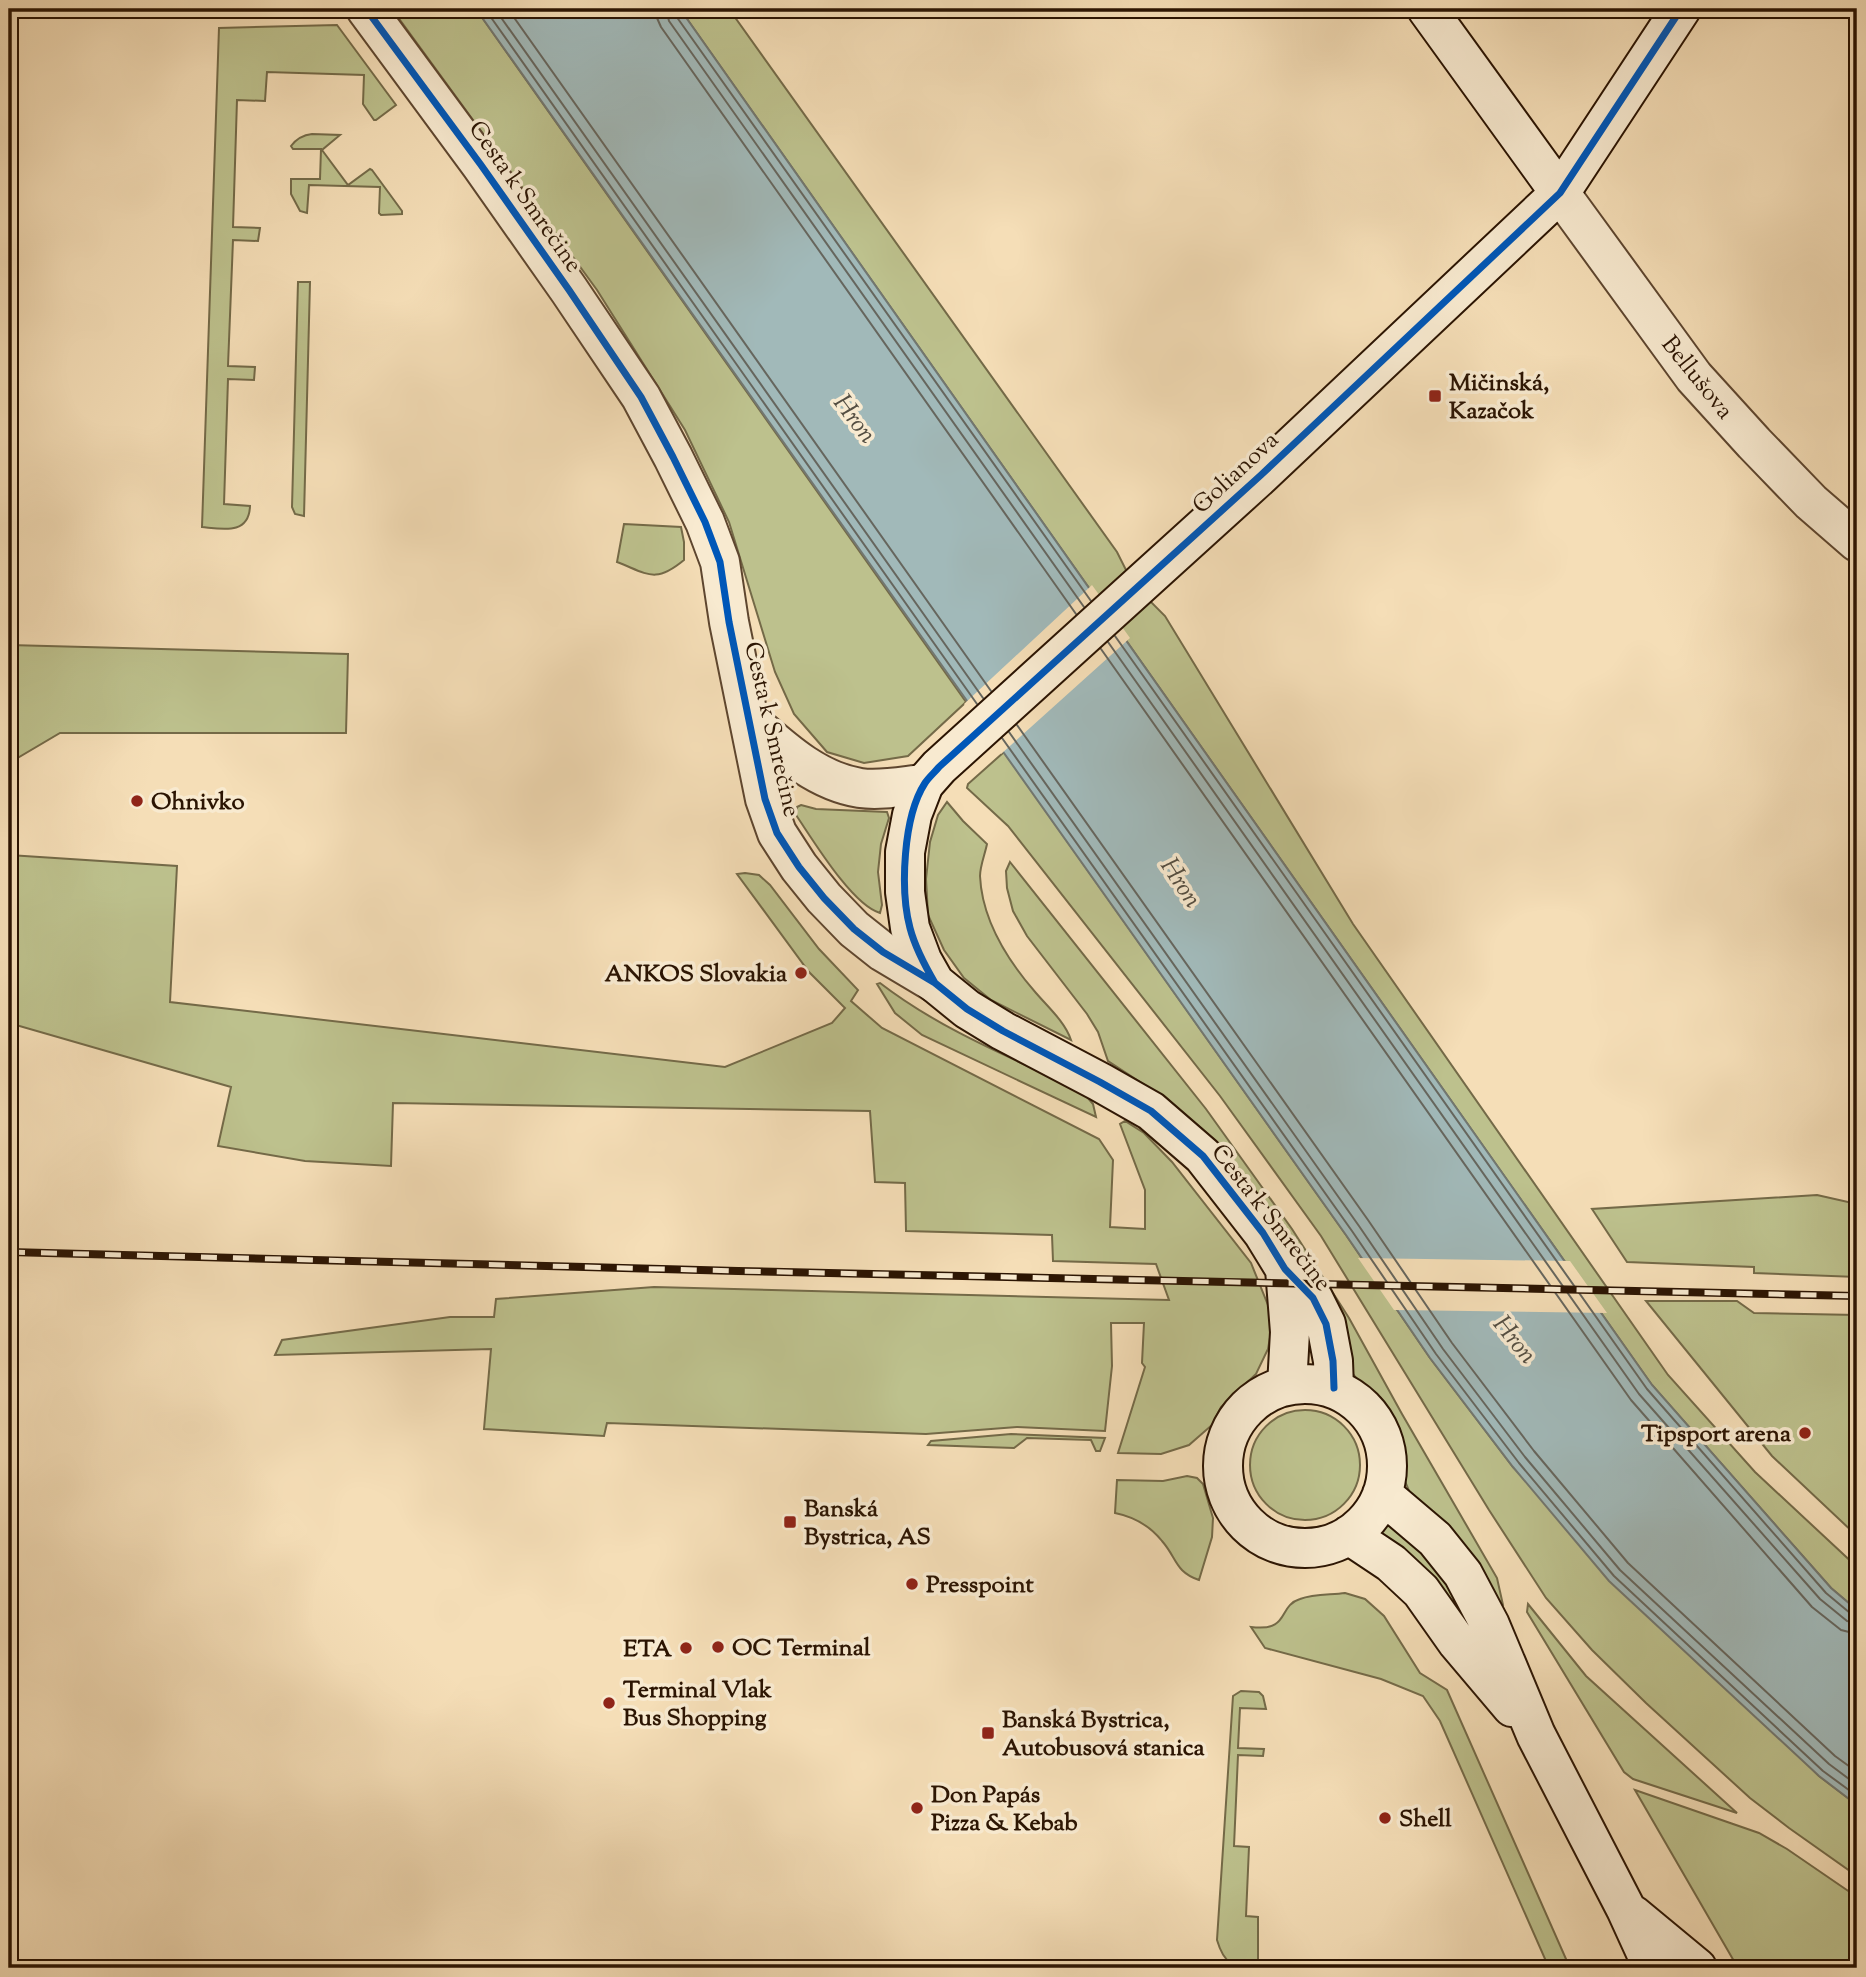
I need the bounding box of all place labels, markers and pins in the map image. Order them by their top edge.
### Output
place label: Mičinská, Kazačok [1449,367,1549,429]
marker: Mičinská, Kazačok [1427,388,1443,404]
place label: Ohnivko [151,786,245,820]
marker: Ohnivko [129,793,145,809]
place label: ANKOS Slovakia [604,958,788,992]
marker: ANKOS Slovakia [793,965,809,981]
place label: Tipsport arena [1641,1418,1792,1452]
marker: Tipsport arena [1797,1425,1813,1441]
place label: Banská Bystrica, AS [804,1493,931,1555]
marker: Banská Bystrica, AS [782,1514,798,1530]
place label: Presspoint [926,1569,1034,1603]
marker: Presspoint [904,1576,920,1592]
place label: OC Terminal [732,1632,871,1666]
place label: ETA [623,1633,673,1667]
marker: OC Terminal [710,1639,726,1655]
marker: ETA [678,1640,694,1656]
place label: Terminal Vlak Bus Shopping [623,1674,773,1736]
marker: Terminal Vlak Bus Shopping [601,1695,617,1711]
place label: Banská Bystrica, Autobusová stanica [1002,1704,1206,1766]
marker: Banská Bystrica, Autobusová stanica [980,1725,996,1741]
place label: Don Papás Pizza & Kebab [931,1779,1078,1841]
marker: Don Papás Pizza & Kebab [909,1800,925,1816]
place label: Shell [1399,1803,1452,1837]
marker: Shell [1377,1810,1393,1826]

